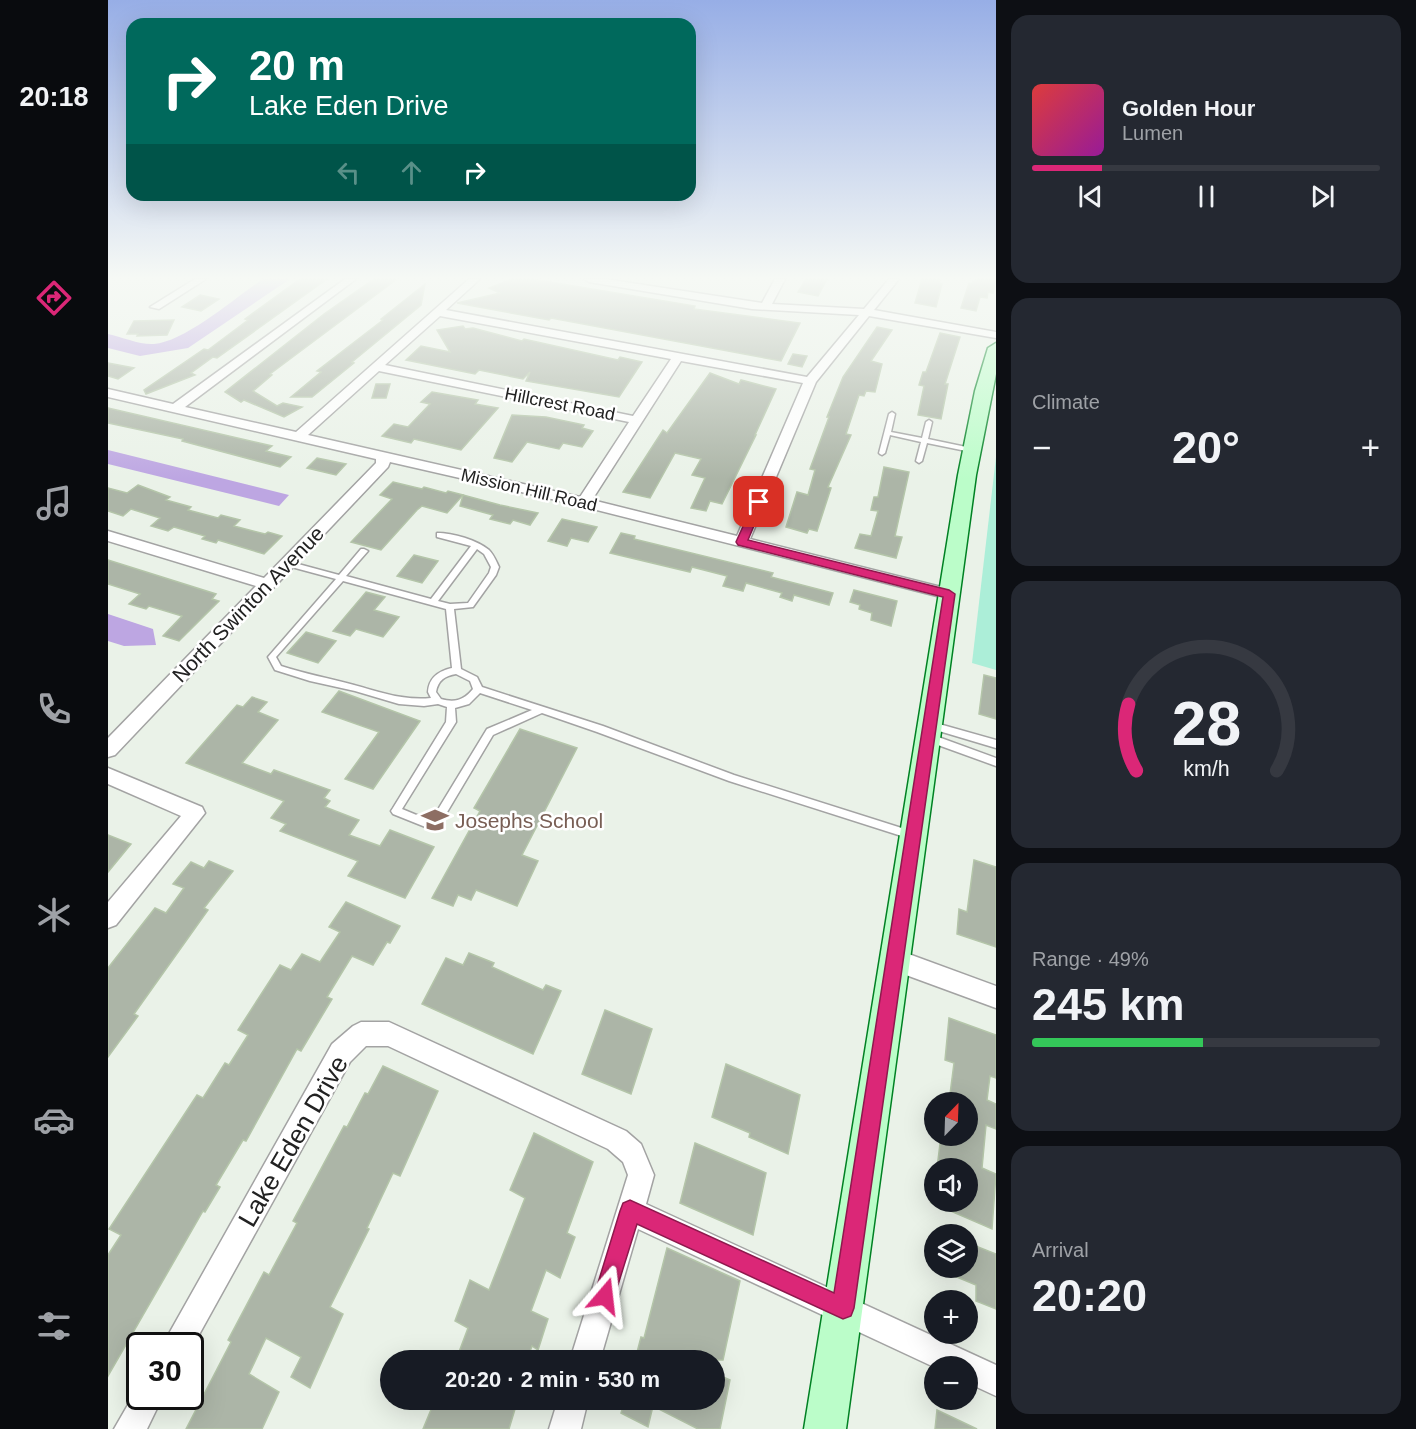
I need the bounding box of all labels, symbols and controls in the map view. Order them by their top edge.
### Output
icon: right [150,42,228,120]
text: 20 m [249,42,345,89]
text: 20:18 [19,82,89,112]
text: Lake Eden Drive [249,91,449,121]
text: Golden Hour [1122,96,1255,121]
text: Lumen [1122,122,1183,144]
icon: left [332,156,365,189]
icon: ahead [395,156,428,189]
icon: right [458,156,491,189]
icon: previous [1074,180,1107,213]
icon: pause [1190,180,1223,213]
icon: next [1306,180,1339,213]
icon: directions [33,277,75,319]
street label: Hillcrest Road [503,383,617,425]
text: Climate [1032,391,1100,413]
text: 20° [1172,422,1240,473]
text: − [1032,429,1051,466]
text: + [1361,429,1380,466]
street label: Mission Hill Road [459,465,599,515]
pin [733,476,784,527]
icon: music [33,482,75,524]
icon: arrive [742,485,775,518]
street label: North Swinton Avenue [168,521,328,687]
icon: phone [33,688,75,730]
text: 28 [1171,690,1241,759]
text: km/h [1183,758,1229,782]
school or university icon: Josephs School [420,805,450,835]
place label: Josephs School [455,809,603,832]
icon: climate [33,894,75,936]
text: Range · 49% [1032,948,1149,970]
text: 245 km [1032,979,1185,1030]
street label: Lake Eden Drive [232,1050,354,1232]
north arrow [924,1092,978,1146]
map controls [924,1092,978,1410]
icon: car [33,1099,75,1141]
button: sound [924,1158,978,1212]
button: layers [924,1224,978,1278]
text: Arrival [1032,1239,1089,1261]
position arrow [573,1264,637,1328]
text: 20:20 [1032,1270,1147,1321]
button: + [924,1290,978,1344]
icon: filters [33,1305,75,1347]
speed limit sign: 30 [126,1332,204,1410]
button: − [924,1356,978,1410]
text: 20:20 · 2 min · 530 m [445,1367,660,1392]

